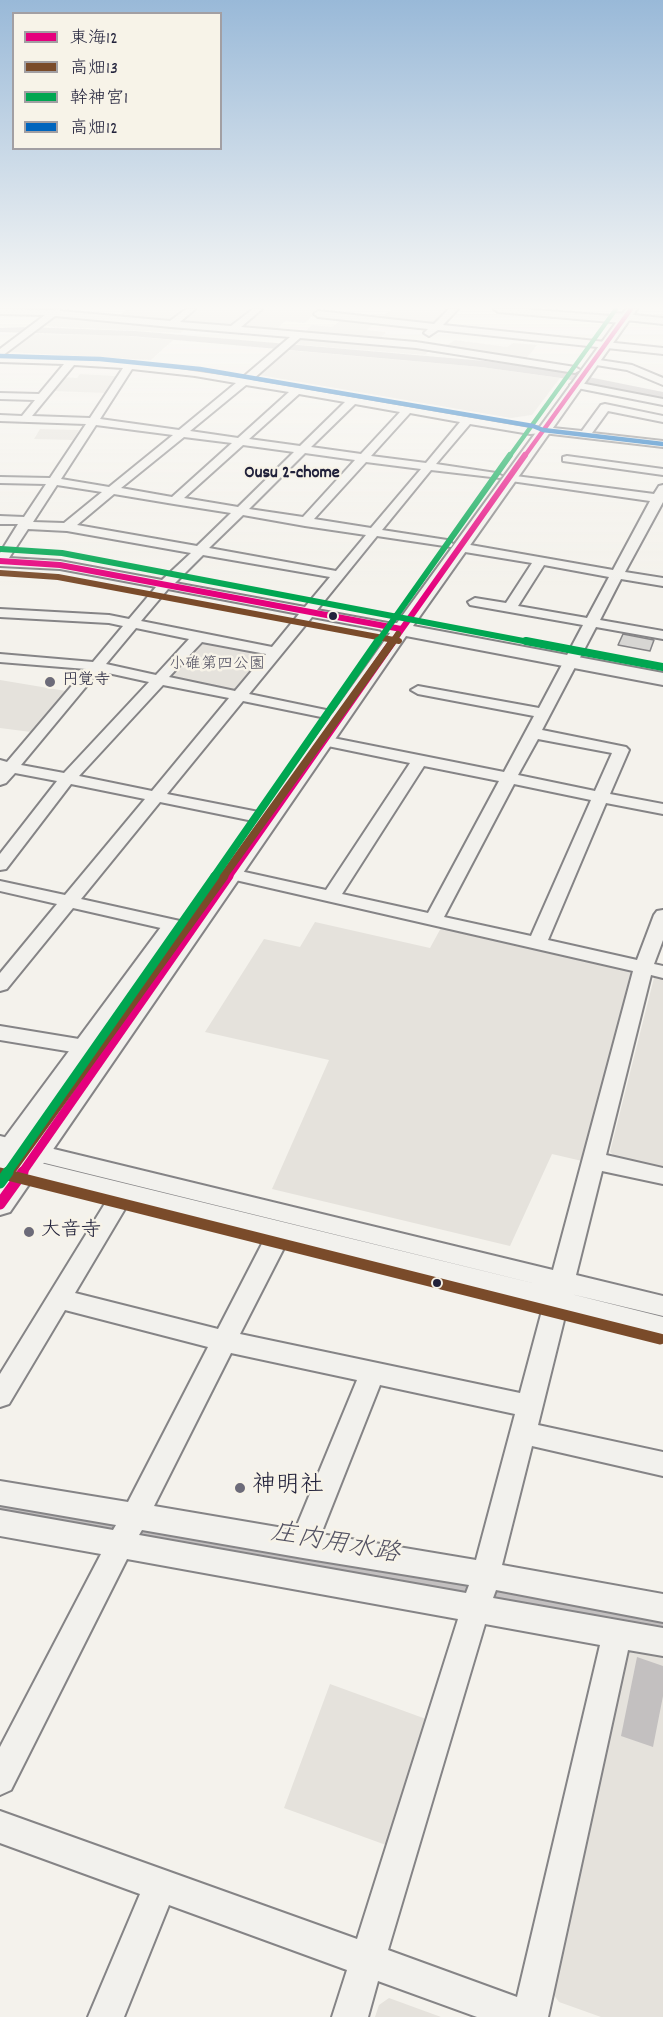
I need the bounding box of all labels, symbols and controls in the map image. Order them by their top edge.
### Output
legend [12,12,222,150]
text: 東海12 [70,27,118,52]
text: 高畑13 [70,57,118,82]
text: 幹神宮1 [70,87,128,112]
text: 高畑12 [70,117,118,142]
district label: Ousu 2-chome [244,464,340,486]
unlabelled marker [327,610,339,622]
park label: 小碓第四公園 [169,656,265,676]
place label: 円覚寺 [62,672,110,692]
marker: 円覚寺 [43,675,57,689]
place label: 大音寺 [41,1220,101,1244]
marker: 大音寺 [22,1225,36,1239]
unlabelled marker [431,1277,443,1289]
place label: 神明社 [252,1474,324,1502]
marker: 神明社 [233,1481,247,1495]
water label: 庄内用水路 [268,1519,402,1573]

